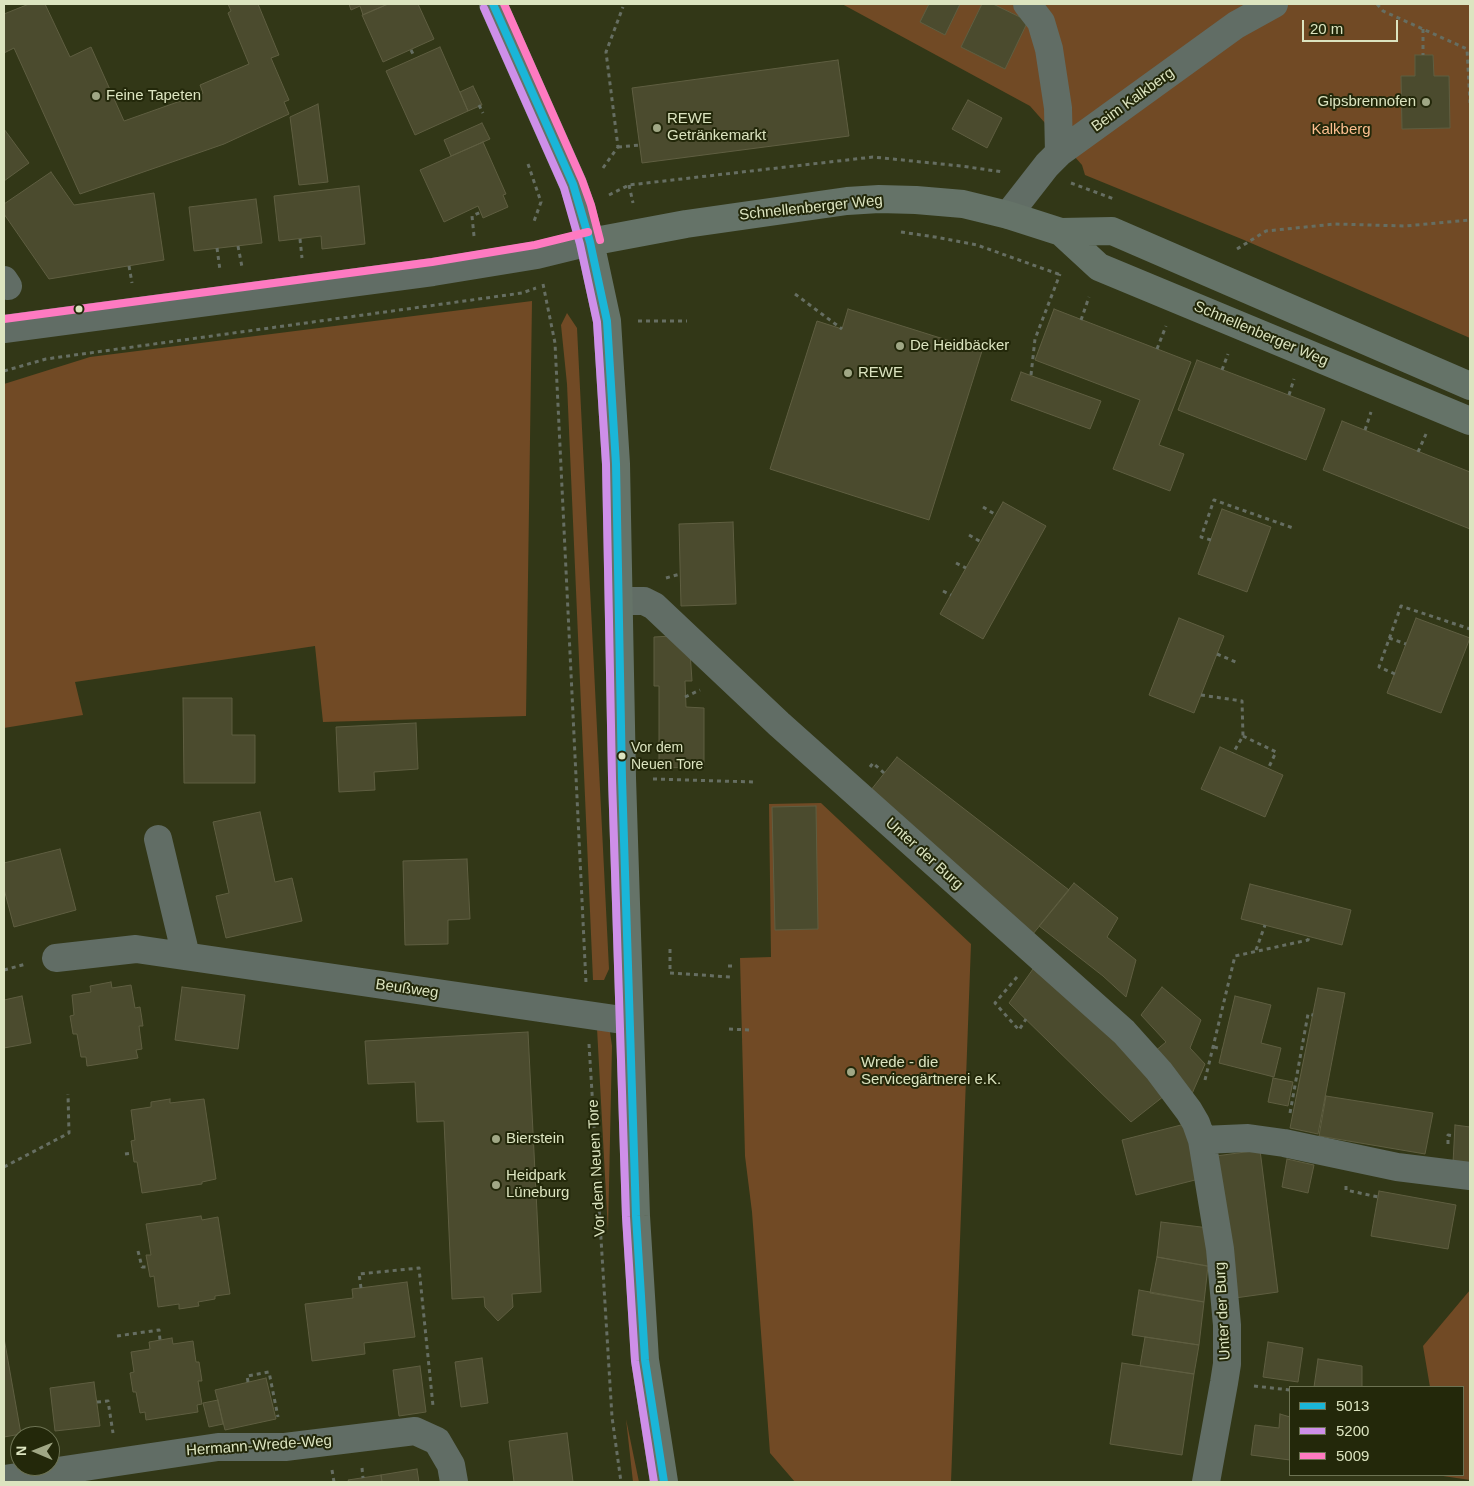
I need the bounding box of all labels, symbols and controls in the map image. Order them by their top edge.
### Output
scale bar [1304,10,1400,42]
text: 20 m [1310,20,1343,37]
street label: Beim Kalkberg [1088,64,1178,136]
place label: Feine Tapeten [106,87,201,105]
marker: Feine Tapeten [90,90,102,102]
place label: Gipsbrennofen [1318,93,1416,111]
marker: Gipsbrennofen [1420,96,1432,108]
place label: REWE Getränkemarkt [667,110,766,145]
park label: Kalkberg [1311,121,1371,139]
marker: REWE Getränkemarkt [651,122,663,134]
street label: Schnellenberger Weg [738,192,884,224]
street label: Schnellenberger Weg [1191,298,1331,370]
unlabelled marker [74,304,84,314]
place label: De Heidbäcker [910,337,1009,355]
marker: De Heidbäcker [894,340,906,352]
place label: REWE [858,364,903,382]
marker: REWE [842,367,854,379]
place label: Vor dem Neuen Tore [631,740,703,772]
marker: Vor dem Neuen Tore [617,751,627,761]
street label: Unter der Burg [881,814,967,894]
street label: Beußweg [374,976,440,1002]
place label: Wrede - die Servicegärtnerei e.K. [861,1054,1001,1089]
marker: Wrede - die Servicegärtnerei e.K. [845,1066,857,1078]
street label: Vor dem Neuen Tore [584,1099,610,1237]
place label: Bierstein [506,1130,564,1148]
marker: Bierstein [490,1133,502,1145]
place label: Heidpark Lüneburg [506,1167,569,1202]
marker: Heidpark Lüneburg [490,1179,502,1191]
street label: Unter der Burg [1211,1261,1235,1361]
legend [1289,1386,1464,1476]
text: 5013 [1336,1397,1369,1414]
text: 5200 [1336,1422,1369,1439]
north arrow [10,1426,60,1476]
street label: Hermann-Wrede-Weg [185,1432,333,1460]
text: N [13,1446,29,1456]
text: 5009 [1336,1447,1369,1464]

